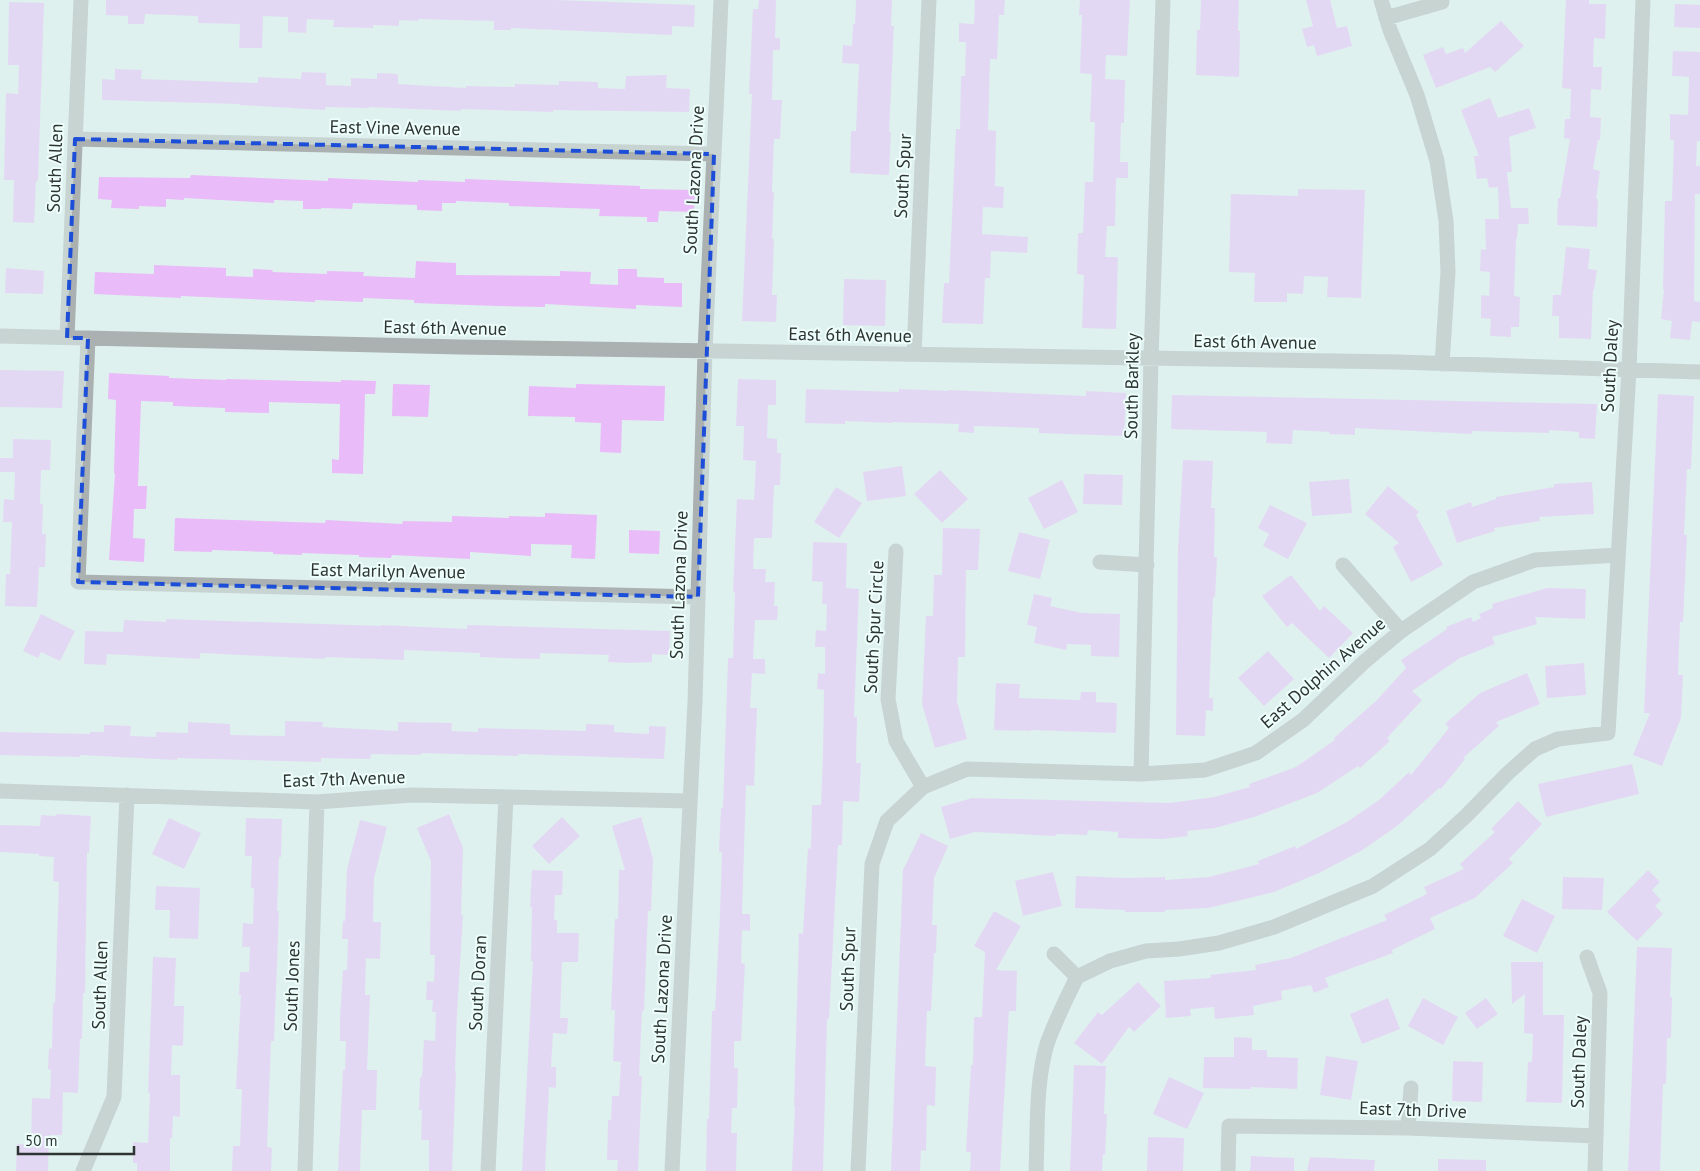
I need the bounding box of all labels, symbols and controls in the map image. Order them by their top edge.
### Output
street label: South Lazona Drive [678,105,709,255]
street label: East Vine Avenue [329,115,461,140]
street label: South Allen [41,123,68,213]
street label: South Spur [889,133,916,219]
street label: East 6th Avenue [383,315,507,340]
street label: South Daley [1596,318,1623,413]
street label: East 6th Avenue [788,322,912,347]
street label: East 6th Avenue [1193,329,1317,354]
street label: South Barkley [1119,332,1144,439]
street label: South Lazona Drive [664,510,693,660]
street label: East Marilyn Avenue [310,558,466,583]
street label: South Spur Circle [859,560,888,694]
street label: East Dolphin Avenue [1255,612,1390,733]
street label: East 7th Avenue [282,765,406,792]
street label: South Lazona Drive [646,914,677,1064]
street label: South Spur [835,926,860,1012]
street label: South Doran [464,934,491,1032]
street label: South Allen [86,940,113,1030]
street label: South Jones [278,940,305,1032]
street label: South Daley [1565,1015,1592,1109]
street label: East 7th Drive [1359,1096,1467,1123]
scale bar [18,1124,134,1156]
text: 50 m [25,1131,58,1150]

